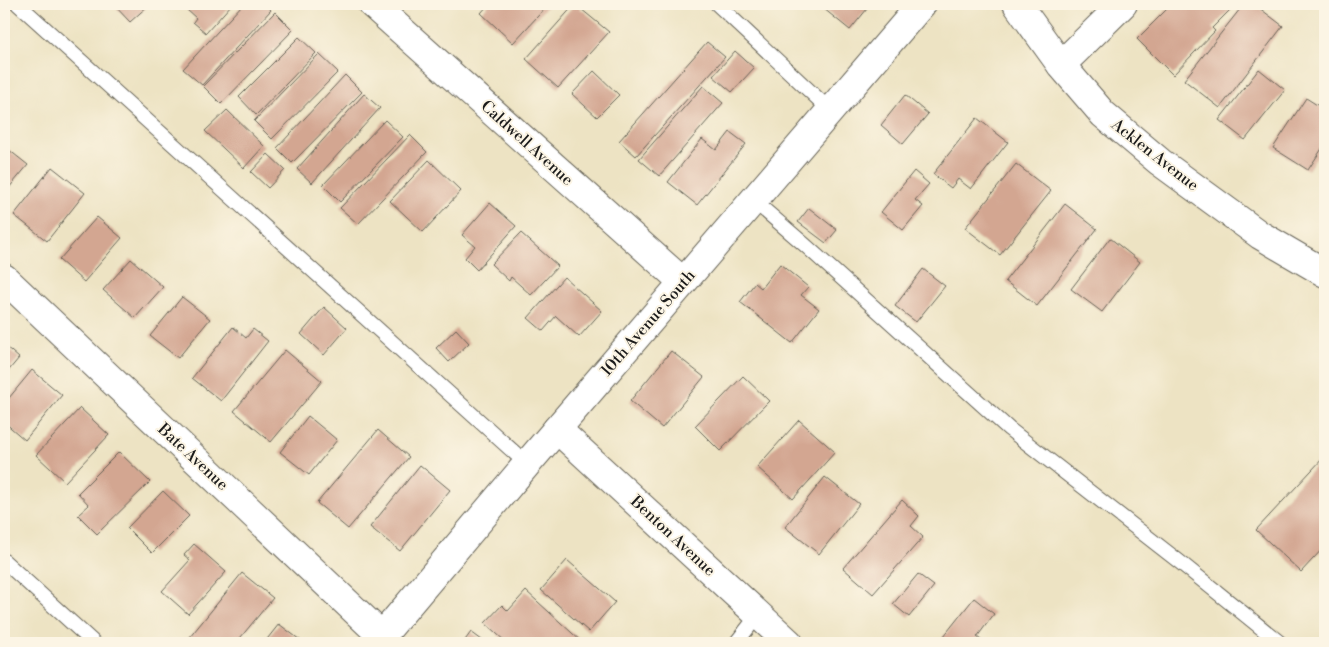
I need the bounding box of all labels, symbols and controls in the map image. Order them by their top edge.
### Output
street label: Caldwell Avenue [477,96,577,190]
street label: Acklen Avenue [1107,114,1203,195]
street label: 10th Avenue South [596,265,700,380]
street label: Bate Avenue [153,419,232,495]
street label: Benton Avenue [626,491,720,580]

